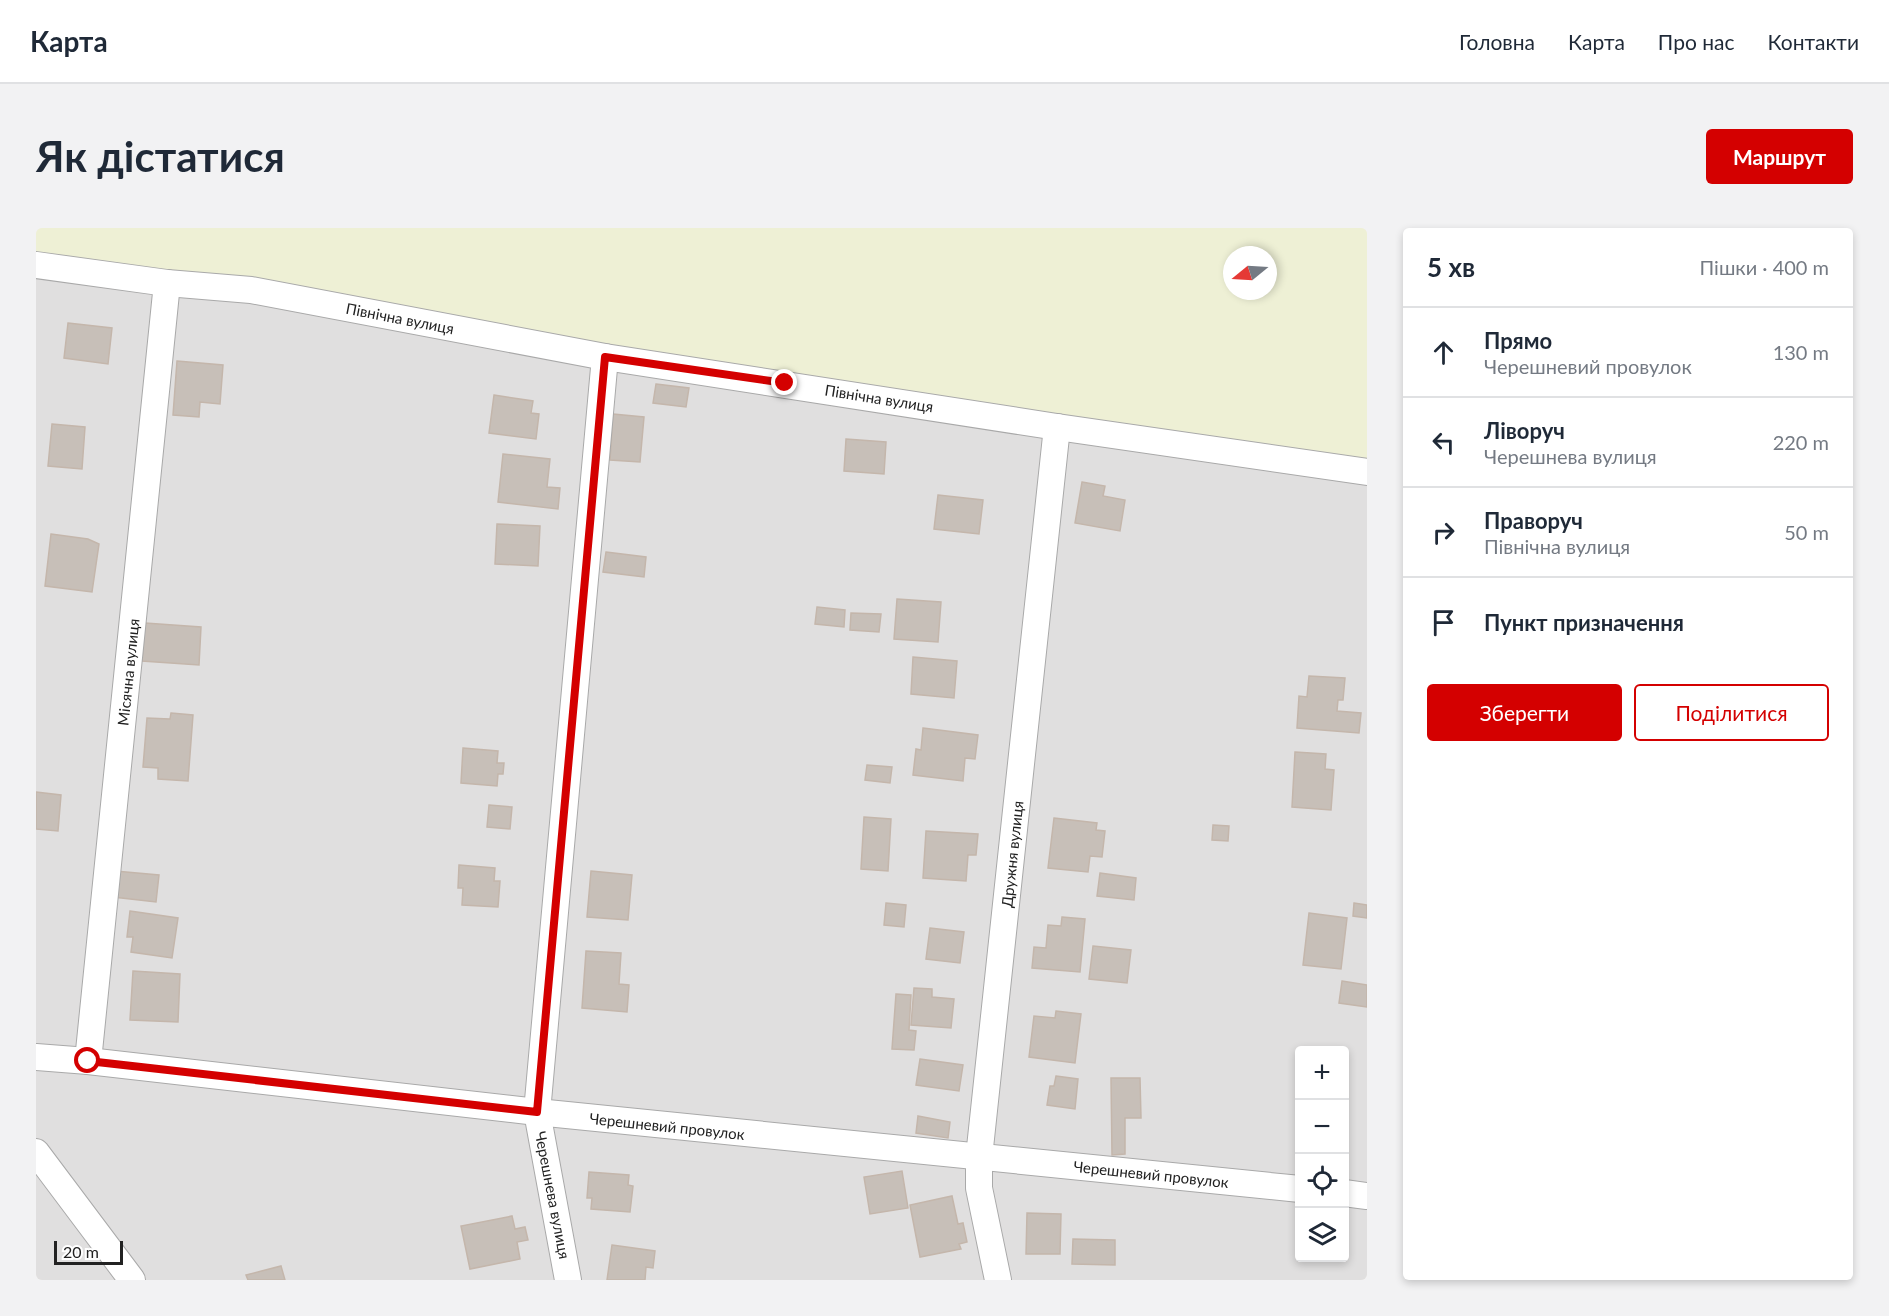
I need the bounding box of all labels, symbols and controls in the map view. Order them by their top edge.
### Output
text: Карта [30,24,108,58]
text: Головна [1459,29,1535,54]
text: Карта [1568,29,1625,54]
text: Про нас [1658,29,1734,54]
text: Контакти [1767,29,1859,54]
button: Маршрут [1706,129,1853,184]
text: Як дістатися [36,131,285,181]
north arrow [1223,246,1277,300]
text: 5 хв [1427,251,1475,283]
text: Пішки · 400 m [1700,255,1829,279]
street label: Північна вулиця [344,299,456,337]
text: Прямо [1484,327,1552,354]
icon: ahead [1427,336,1460,369]
text: 130 m [1773,340,1829,364]
text: Черешневий провулок [1484,354,1692,378]
route end [771,369,797,395]
street label: Північна вулиця [823,381,935,415]
text: Ліворуч [1484,417,1565,444]
icon: left [1427,426,1460,459]
text: 220 m [1773,430,1829,454]
text: Черешнева вулиця [1484,444,1657,468]
text: Праворуч [1484,507,1583,534]
icon: right [1427,516,1460,549]
text: 50 m [1784,520,1829,544]
text: Північна вулиця [1484,534,1630,558]
icon: arrive [1427,606,1460,639]
text: Пункт призначення [1484,609,1684,636]
street label: Місячна вулиця [113,618,143,726]
button: Зберегти [1427,684,1622,741]
button: Поділитися [1634,684,1829,741]
street label: Дружня вулиця [997,800,1027,908]
map controls [1295,1046,1349,1262]
button: + [1295,1046,1349,1100]
route start [74,1047,100,1073]
button: − [1295,1100,1349,1154]
street label: Черешневий провулок [589,1109,746,1143]
street label: Черешнева вулиця [532,1130,574,1260]
button: locate [1295,1154,1349,1208]
street label: Черешневий провулок [1073,1157,1230,1191]
button: layers [1295,1208,1349,1262]
scale bar [54,1238,123,1266]
text: 20 m [63,1242,99,1261]

